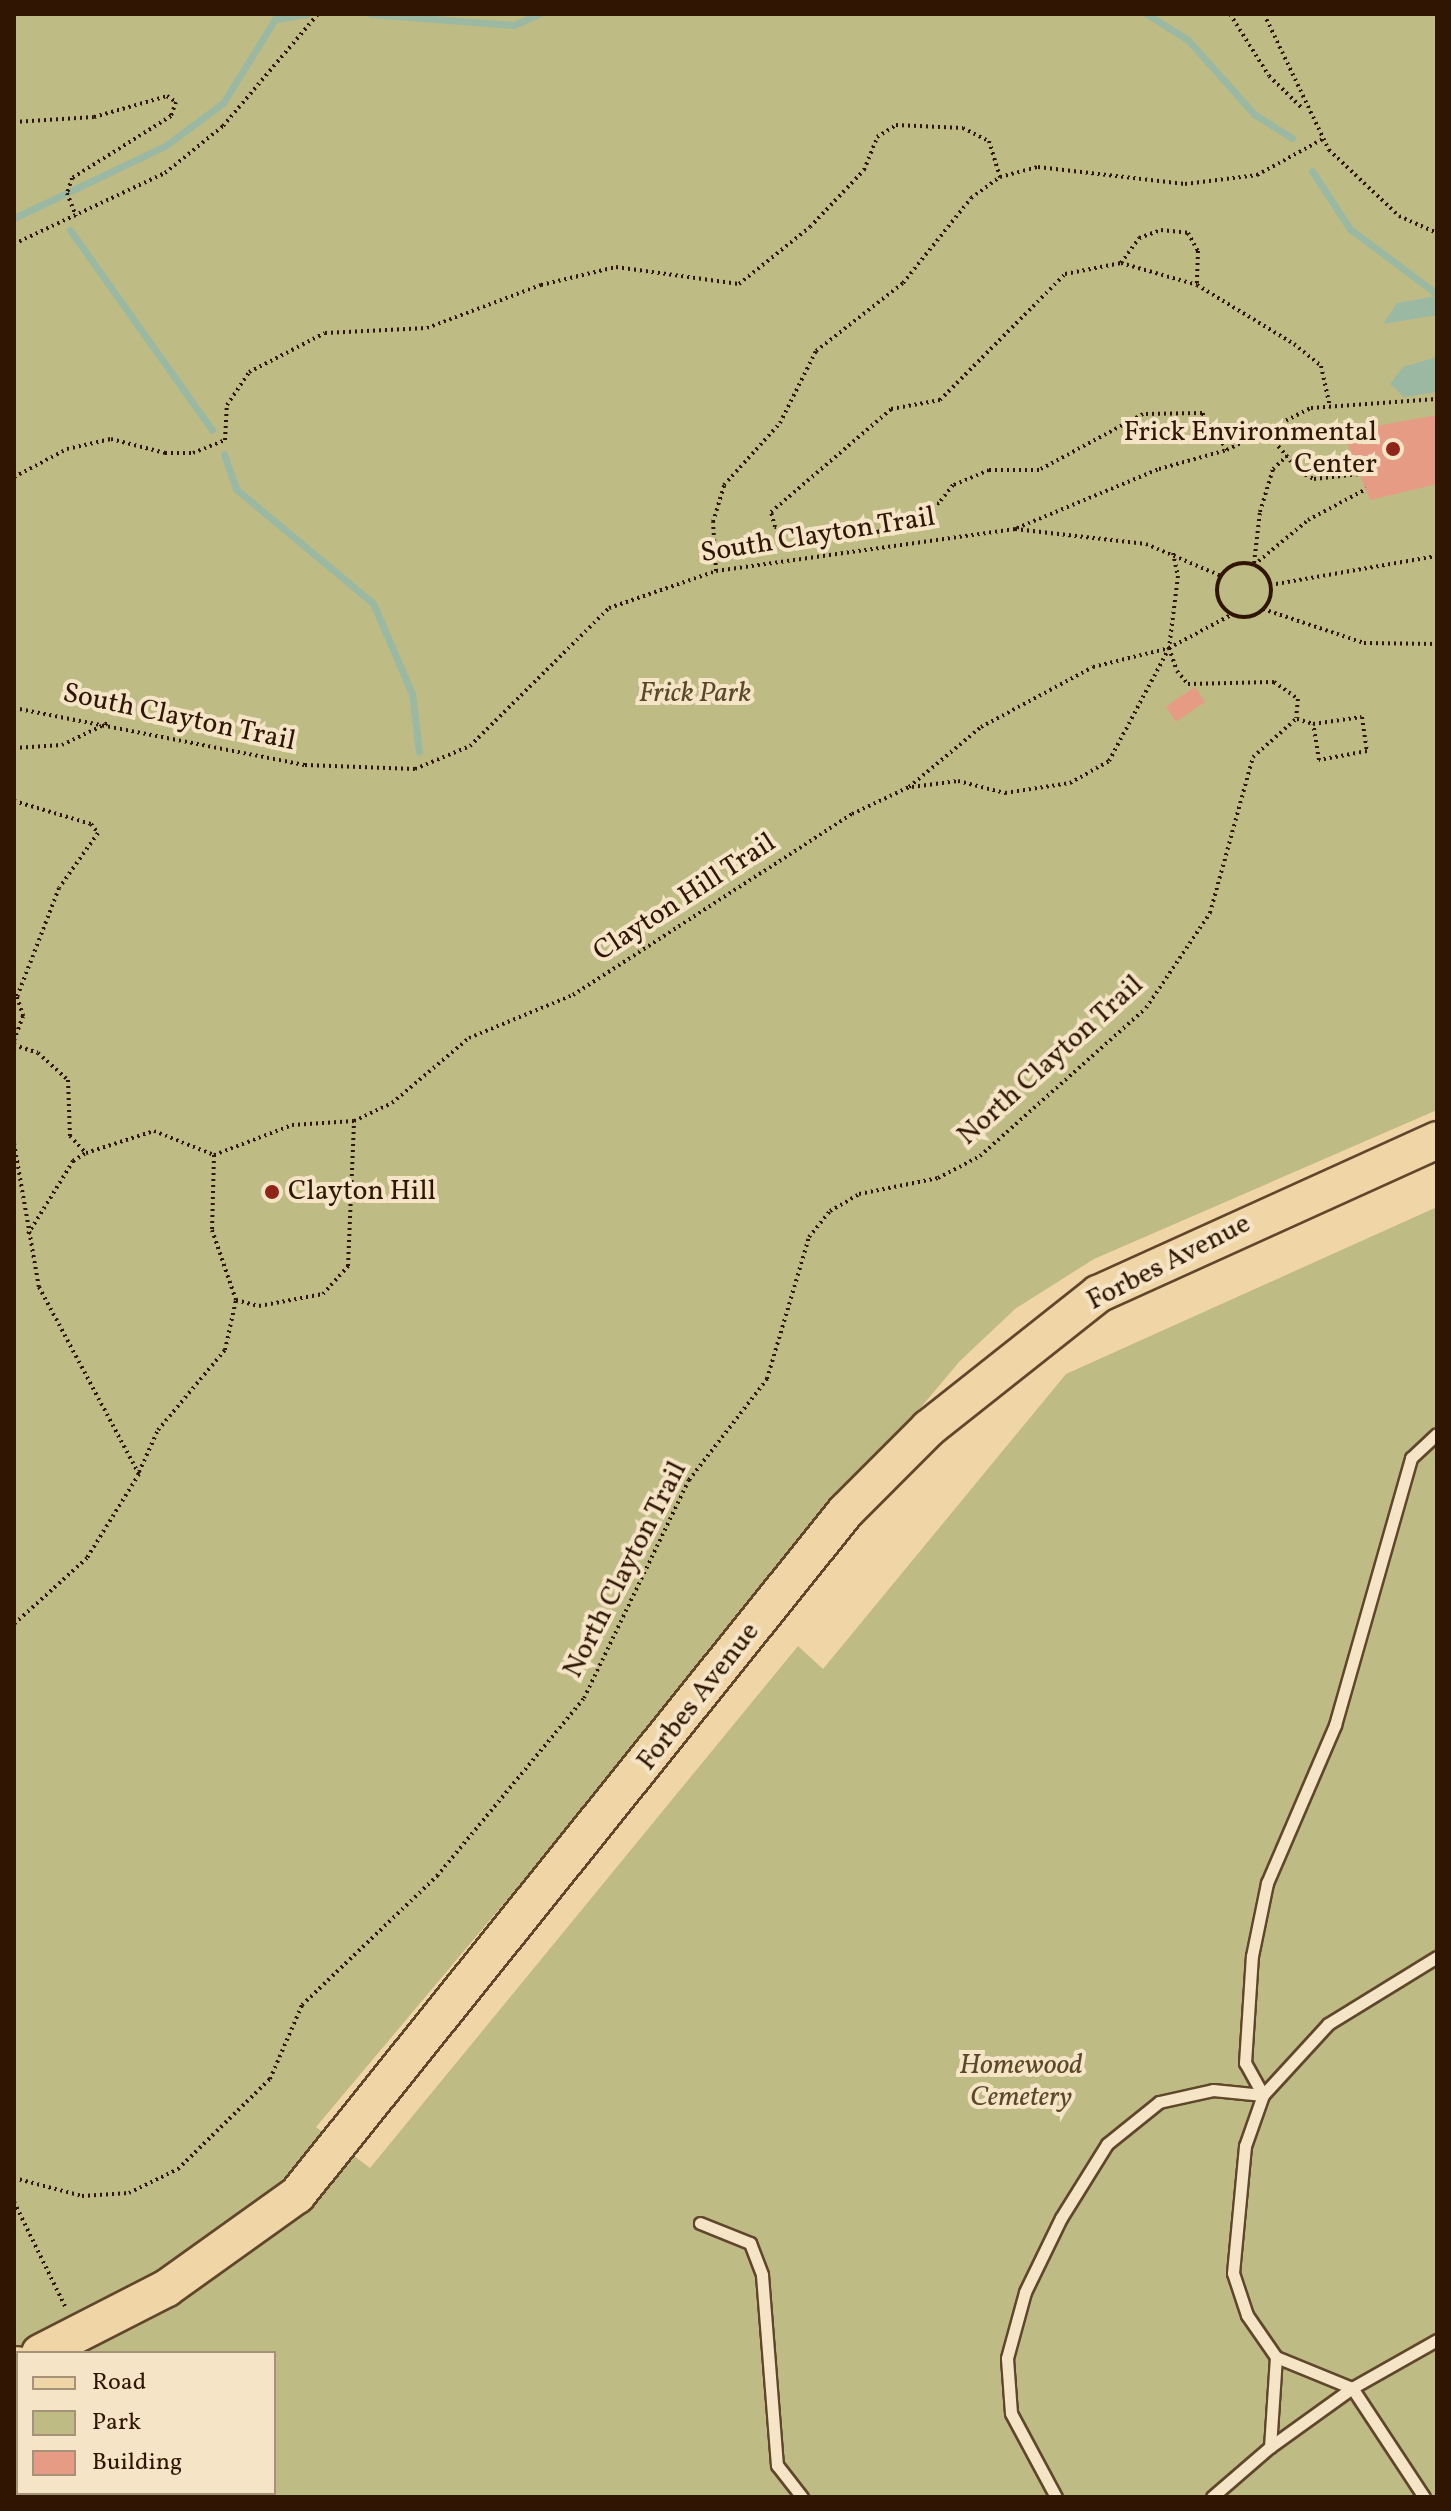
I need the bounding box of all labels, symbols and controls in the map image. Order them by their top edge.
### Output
place label: Frick Environmental Center [1123,416,1377,482]
marker: Frick Environmental Center [1384,440,1402,458]
street label: South Clayton Trail [698,501,938,571]
street label: South Clayton Trail [59,677,299,759]
park label: Frick Park [639,677,751,711]
street label: Clayton Hill Trail [587,826,783,970]
street label: North Clayton Trail [951,969,1151,1153]
place label: Clayton Hill [288,1175,436,1209]
marker: Clayton Hill [263,1183,281,1201]
street label: Forbes Avenue [1082,1207,1256,1319]
street label: North Clayton Trail [557,1456,695,1684]
street label: Forbes Avenue [631,1616,767,1778]
park label: Homewood Cemetery [959,2049,1083,2115]
legend [16,2351,276,2495]
text: Road [92,2366,146,2400]
text: Park [92,2406,141,2440]
text: Building [92,2446,182,2480]

